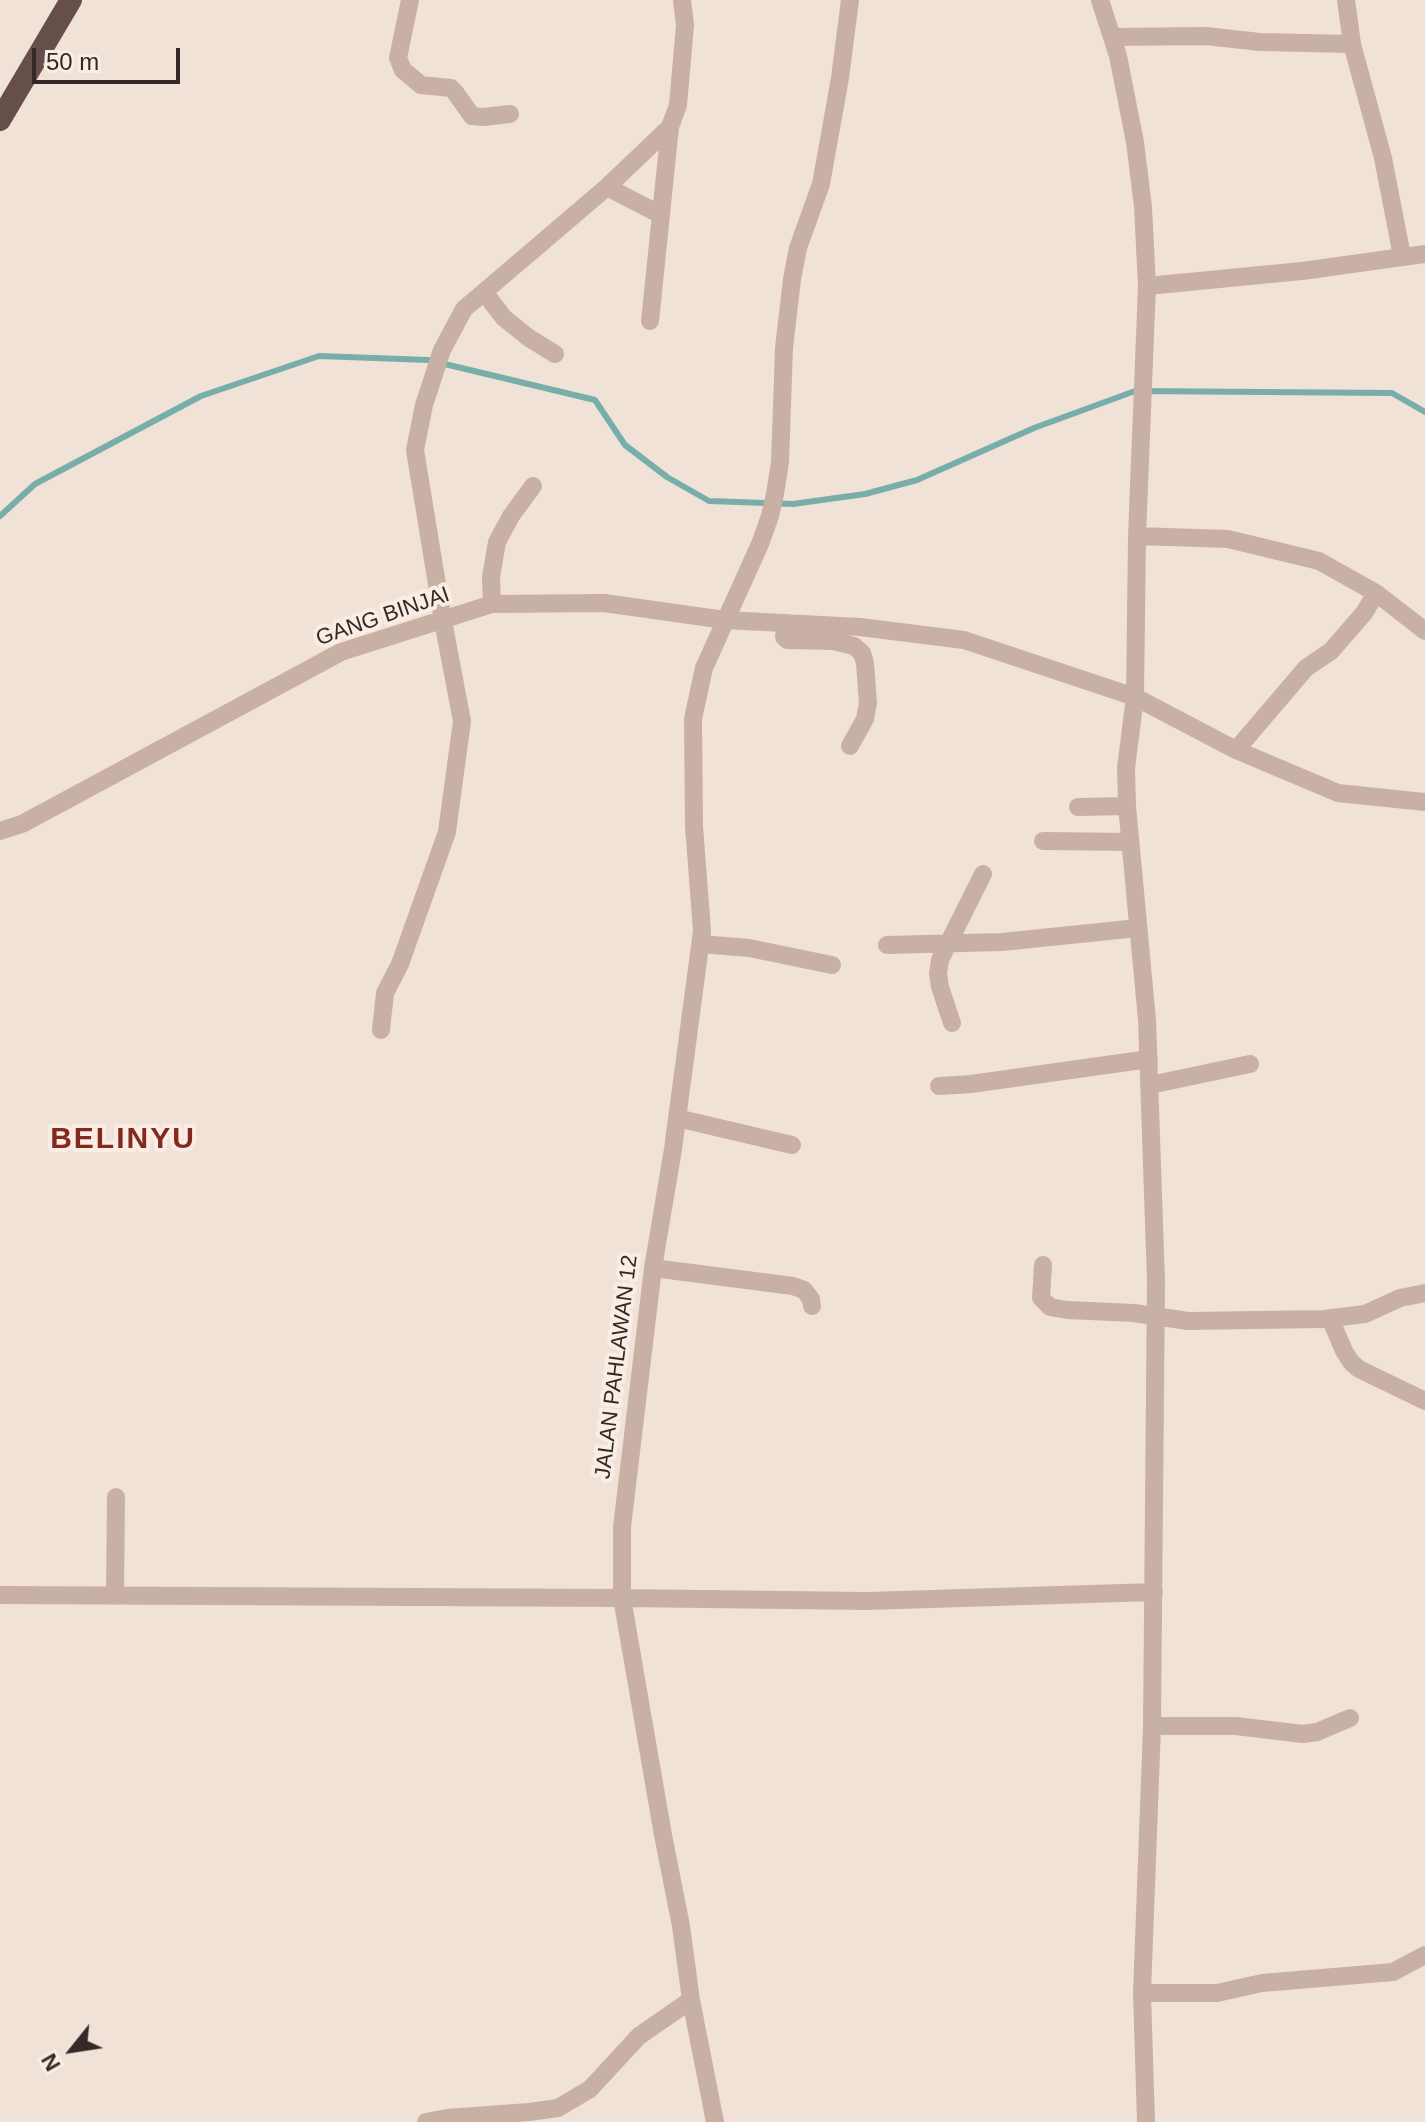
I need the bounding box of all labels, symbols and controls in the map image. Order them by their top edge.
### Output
scale bar [36,32,184,82]
text: 50 m [46,48,99,75]
street label: GANG BINJAI [313,582,453,652]
district label: BELINYU [50,1122,196,1158]
street label: JALAN PAHLAWAN 12 [590,1254,644,1480]
north arrow [32,2010,112,2090]
text: N [36,2049,66,2075]

